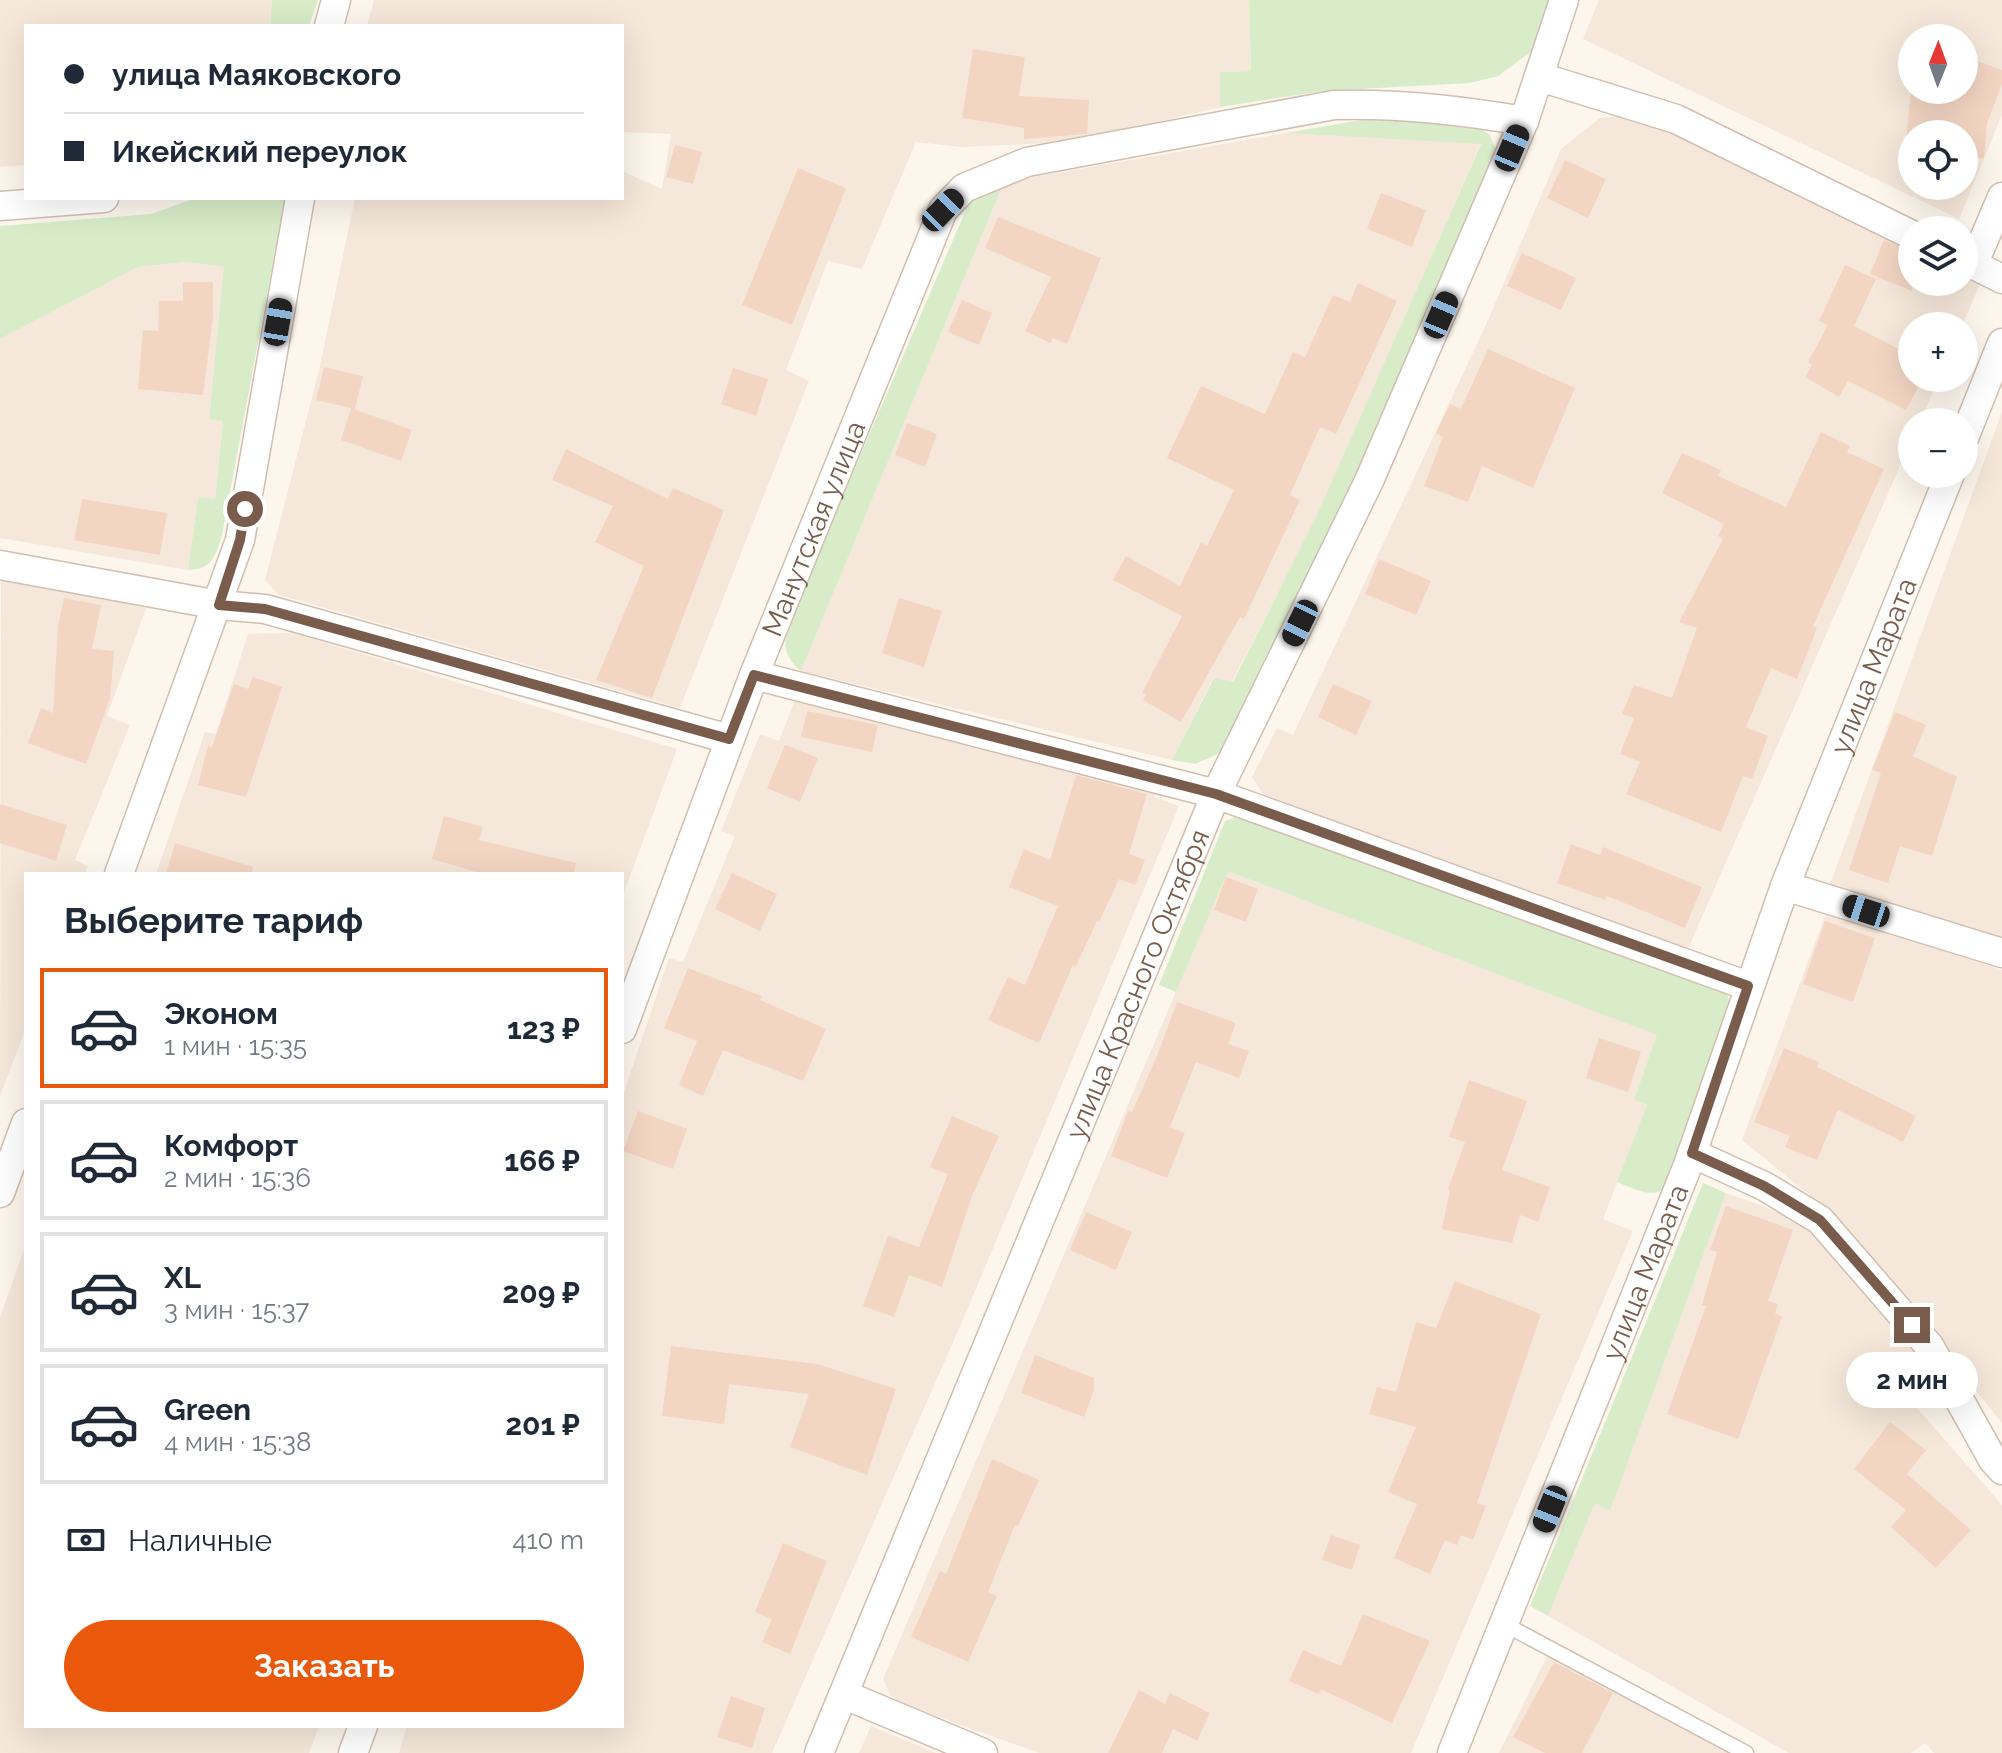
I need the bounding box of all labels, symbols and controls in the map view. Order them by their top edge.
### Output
north arrow [1898,24,1978,104]
map controls [1898,24,1978,488]
text: улица Маяковского [112,57,401,92]
button: locate [1898,120,1978,200]
car [1492,121,1532,175]
text: Икейский переулок [112,134,408,169]
car [918,184,968,236]
button: layers [1898,216,1978,296]
car [1421,288,1461,342]
car [262,296,294,348]
button: + [1898,312,1978,392]
button: − [1898,408,1978,488]
street label: Манутская улица [756,416,873,641]
route start [227,491,263,527]
street label: улица Марата [1824,573,1924,759]
car [1279,596,1321,650]
street label: улица Красного Октября [1059,825,1216,1144]
car [1839,892,1893,930]
text: Выберите тариф [64,899,363,941]
icon: car [68,992,140,1064]
text: Эконом [164,996,278,1031]
text: 123 ₽ [507,1011,580,1046]
text: 1 мин · 15:35 [164,1031,307,1061]
icon: car [68,1124,140,1196]
text: Комфорт [164,1128,298,1163]
text: 166 ₽ [504,1143,580,1178]
text: 2 мин · 15:36 [164,1163,311,1193]
street label: улица Марата [1595,1180,1696,1365]
icon: car [68,1256,140,1328]
text: XL [164,1260,201,1295]
text: 209 ₽ [502,1275,580,1310]
text: 3 мин · 15:37 [164,1295,309,1325]
route end [1894,1307,1930,1343]
callout: 2 мин [1846,1353,1978,1409]
text: 2 мин [1876,1365,1948,1395]
icon: car [68,1388,140,1460]
text: Green [164,1392,251,1427]
text: 201 ₽ [505,1407,580,1442]
text: 4 мин · 15:38 [164,1427,311,1457]
car [1530,1482,1570,1536]
icon: cash [64,1518,108,1562]
text: Наличные [128,1523,272,1558]
text: 410 m [512,1525,584,1555]
button: Заказать [64,1620,584,1712]

